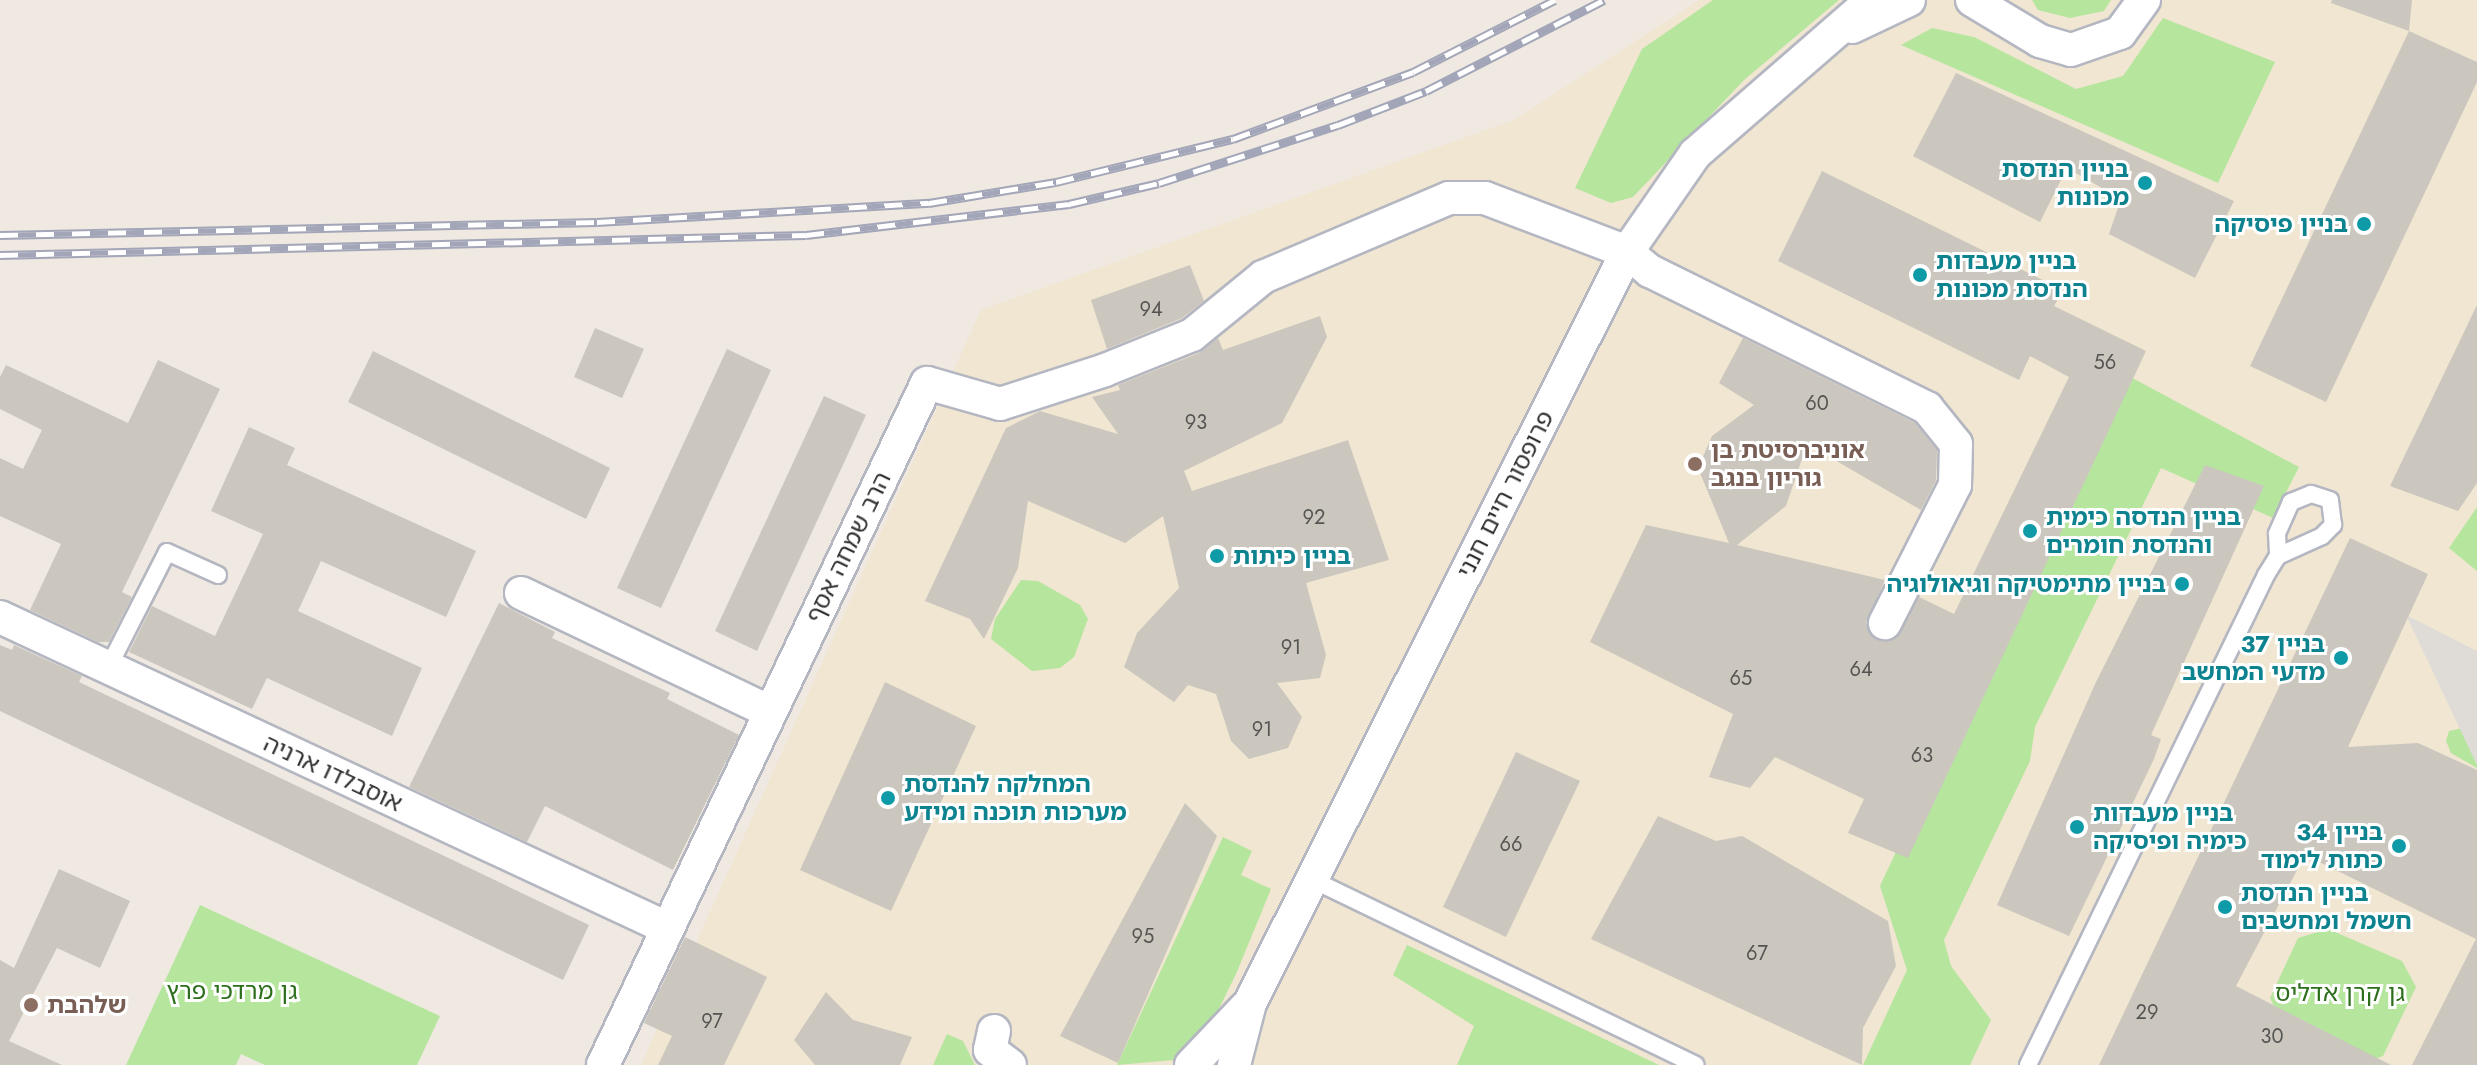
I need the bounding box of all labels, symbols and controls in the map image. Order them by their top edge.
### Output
place label: בניין הנדסת מכונות [2002,155,2129,211]
marker: בניין הנדסת מכונות [2136,174,2154,192]
place label: בניין פיסיקה [2214,210,2348,238]
marker: בניין פיסיקה [2355,215,2373,233]
place label: בניין מעבדות הנדסת מכונות [1936,247,2088,303]
marker: בניין מעבדות הנדסת מכונות [1911,266,1929,284]
house number: 94 [1139,297,1163,321]
house number: 56 [2094,350,2116,374]
house number: 60 [1805,391,1829,415]
street label: פרופסור חיים חנני [1450,406,1560,582]
house number: 93 [1185,410,1207,434]
place label: אוניברסיטת בן גוריון בנגב [1711,436,1865,492]
marker: אוניברסיטת בן גוריון בנגב [1686,455,1704,473]
street label: הרב שמחה אסף [799,467,897,627]
place label: בניין הנדסה כימית והנדסת חומרים [2046,503,2241,559]
house number: 92 [1303,505,1325,529]
marker: בניין הנדסה כימית והנדסת חומרים [2021,522,2039,540]
place label: בניין כיתות [1233,542,1351,570]
marker: בניין כיתות [1208,547,1226,565]
place label: בניין מתימטיקה וגיאולוגיה [1886,570,2166,598]
marker: בניין מתימטיקה וגיאולוגיה [2173,575,2191,593]
place label: בניין 37 מדעי המחשב [2183,630,2325,686]
house number: 91 [1281,635,1301,659]
marker: בניין 37 מדעי המחשב [2332,649,2350,667]
house number: 64 [1849,657,1873,681]
house number: 65 [1730,666,1752,690]
house number: 91 [1252,717,1272,741]
street label: אוסבלדו ארניה [259,728,407,818]
house number: 63 [1911,743,1933,767]
place label: המחלקה להנדסת מערכות תוכנה ומידע [904,770,1127,826]
marker: המחלקה להנדסת מערכות תוכנה ומידע [879,789,897,807]
place label: בניין מעבדות כימיה ופיסיקה [2093,799,2247,855]
marker: בניין מעבדות כימיה ופיסיקה [2068,818,2086,836]
place label: בניין 34 כתות לימוד [2261,818,2383,874]
house number: 66 [1499,832,1523,856]
marker: בניין 34 כתות לימוד [2390,837,2408,855]
place label: בניין הנדסת חשמל ומחשבים [2241,879,2412,935]
marker: בניין הנדסת חשמל ומחשבים [2216,898,2234,916]
house number: 95 [1132,924,1154,948]
house number: 67 [1746,941,1768,965]
park label: גן מרדכי פרץ [167,977,297,1005]
park label: גן קרן אדליס [2275,979,2405,1007]
place label: שלהבת [47,991,127,1019]
marker: שלהבת [22,996,40,1014]
house number: 29 [2136,1000,2158,1024]
house number: 97 [701,1009,723,1033]
house number: 30 [2261,1024,2283,1048]

